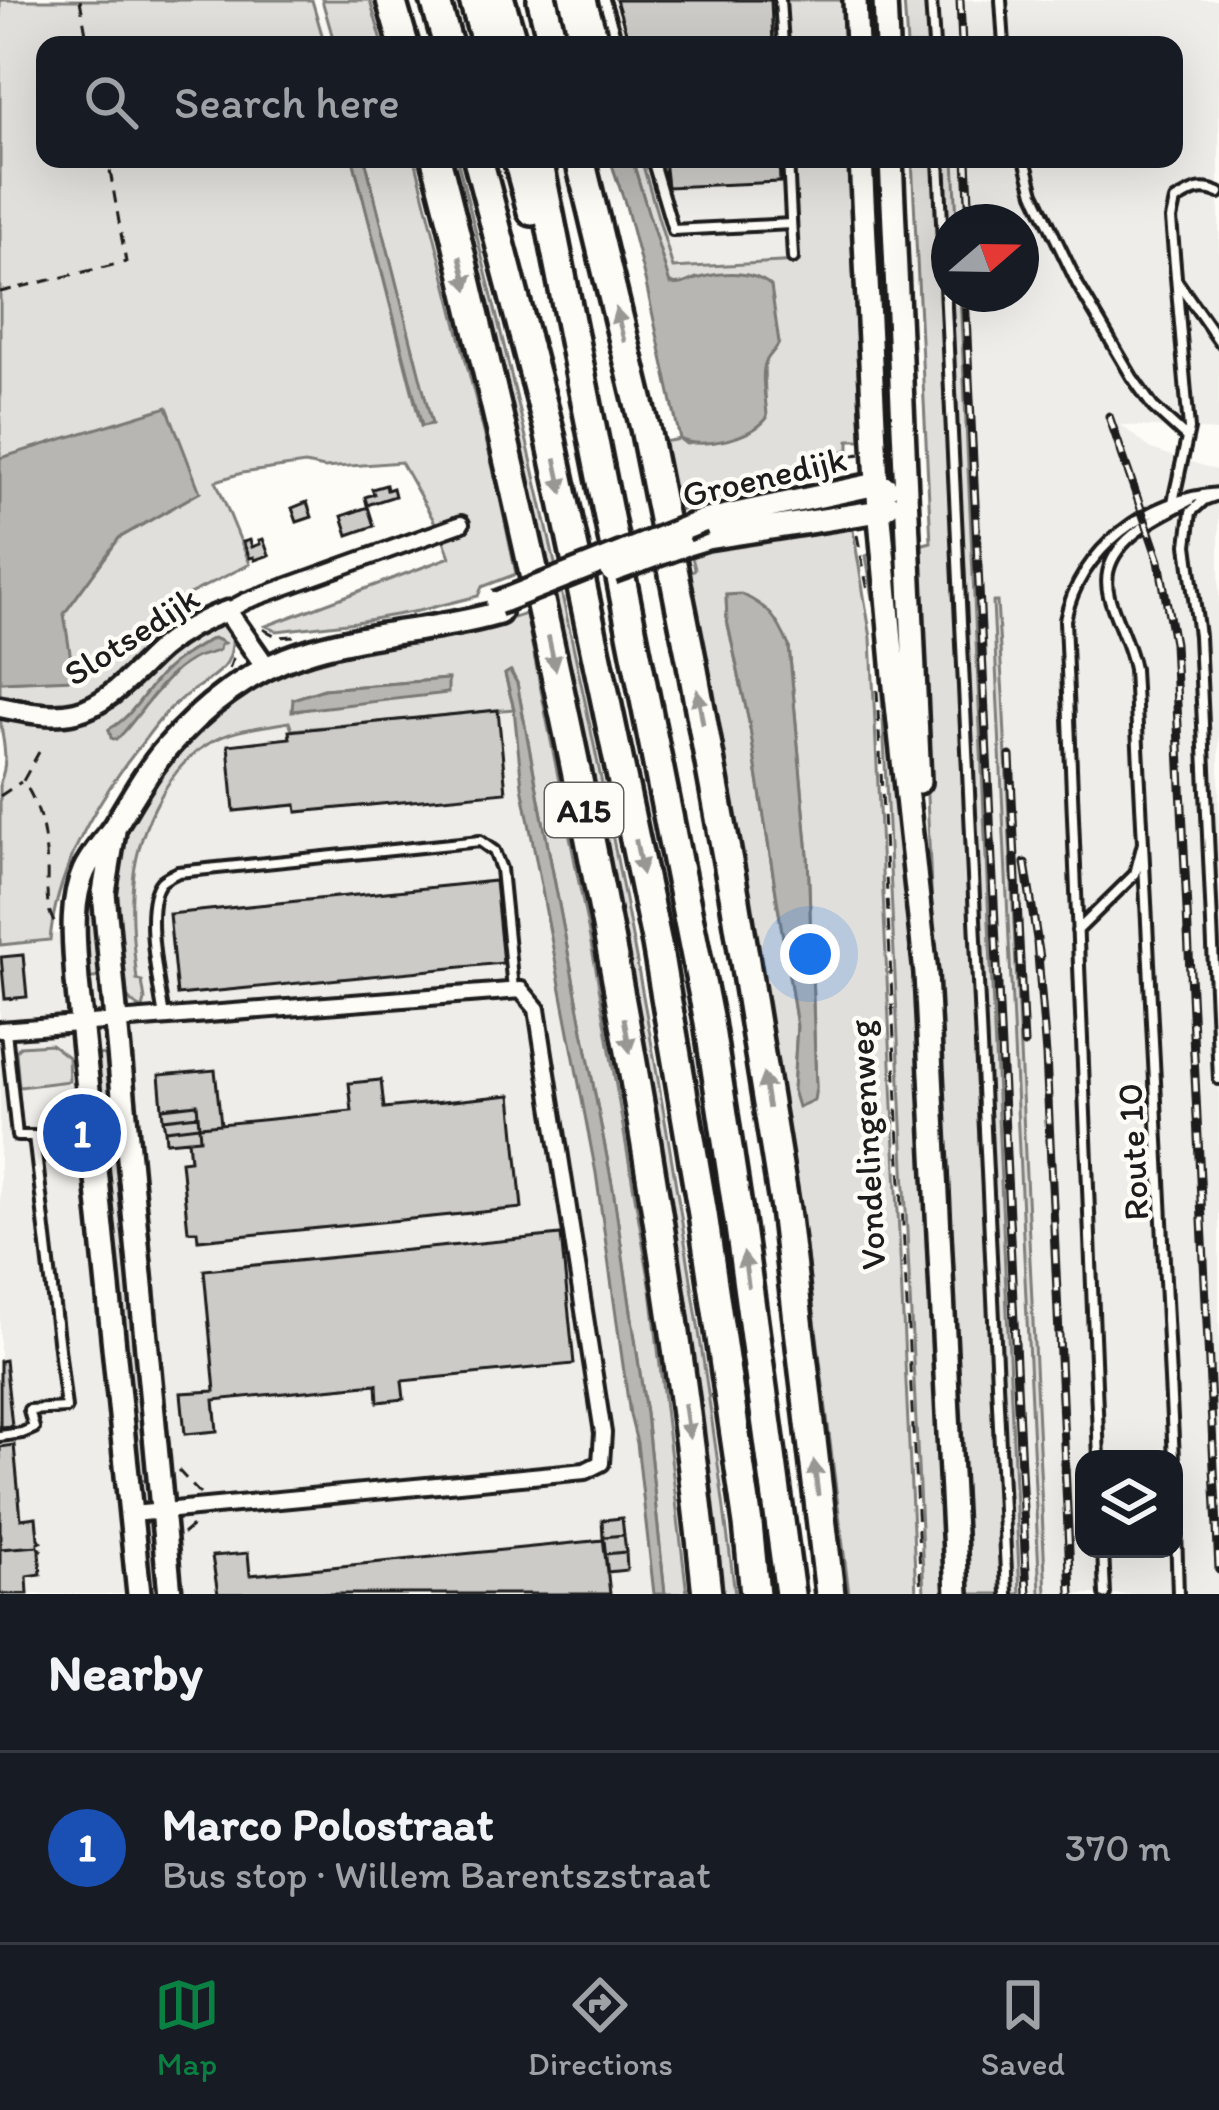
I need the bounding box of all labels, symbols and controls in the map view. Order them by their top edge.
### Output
search box [36,36,1183,168]
icon: search [78,69,144,135]
text: Search here [174,75,400,129]
north arrow [931,204,1039,312]
one-way arrow [455,254,474,291]
one-way arrow [610,307,629,344]
street label: Groenedijk [678,437,850,516]
one-way arrow [551,457,570,495]
street label: Slotsedijk [56,576,207,695]
one-way arrow [543,634,562,672]
one-way arrow [690,687,709,725]
road number: A15 [545,783,623,837]
one-way arrow [631,839,650,877]
your location [780,924,840,984]
one-way arrow [618,1017,636,1055]
street label: Vondelingenweg [838,1018,895,1271]
one-way arrow [756,1072,775,1109]
street label: Route 10 [1107,1082,1158,1222]
pin: 1 [43,1088,121,1178]
one-way arrow [736,1251,755,1288]
one-way arrow [678,1402,697,1440]
map controls [1075,1450,1183,1558]
button: layers [1075,1450,1183,1558]
one-way arrow [807,1459,826,1496]
text: Nearby [48,1642,203,1703]
text: Marco Polostraat [162,1797,494,1851]
text: 1 [78,1824,96,1871]
text: 370 m [1065,1824,1171,1871]
text: Bus stop · Willem Barentszstraat [162,1851,711,1898]
tab: Map [154,1972,220,2083]
tab: Directions [528,1972,673,2083]
tab: Saved [981,1972,1065,2083]

